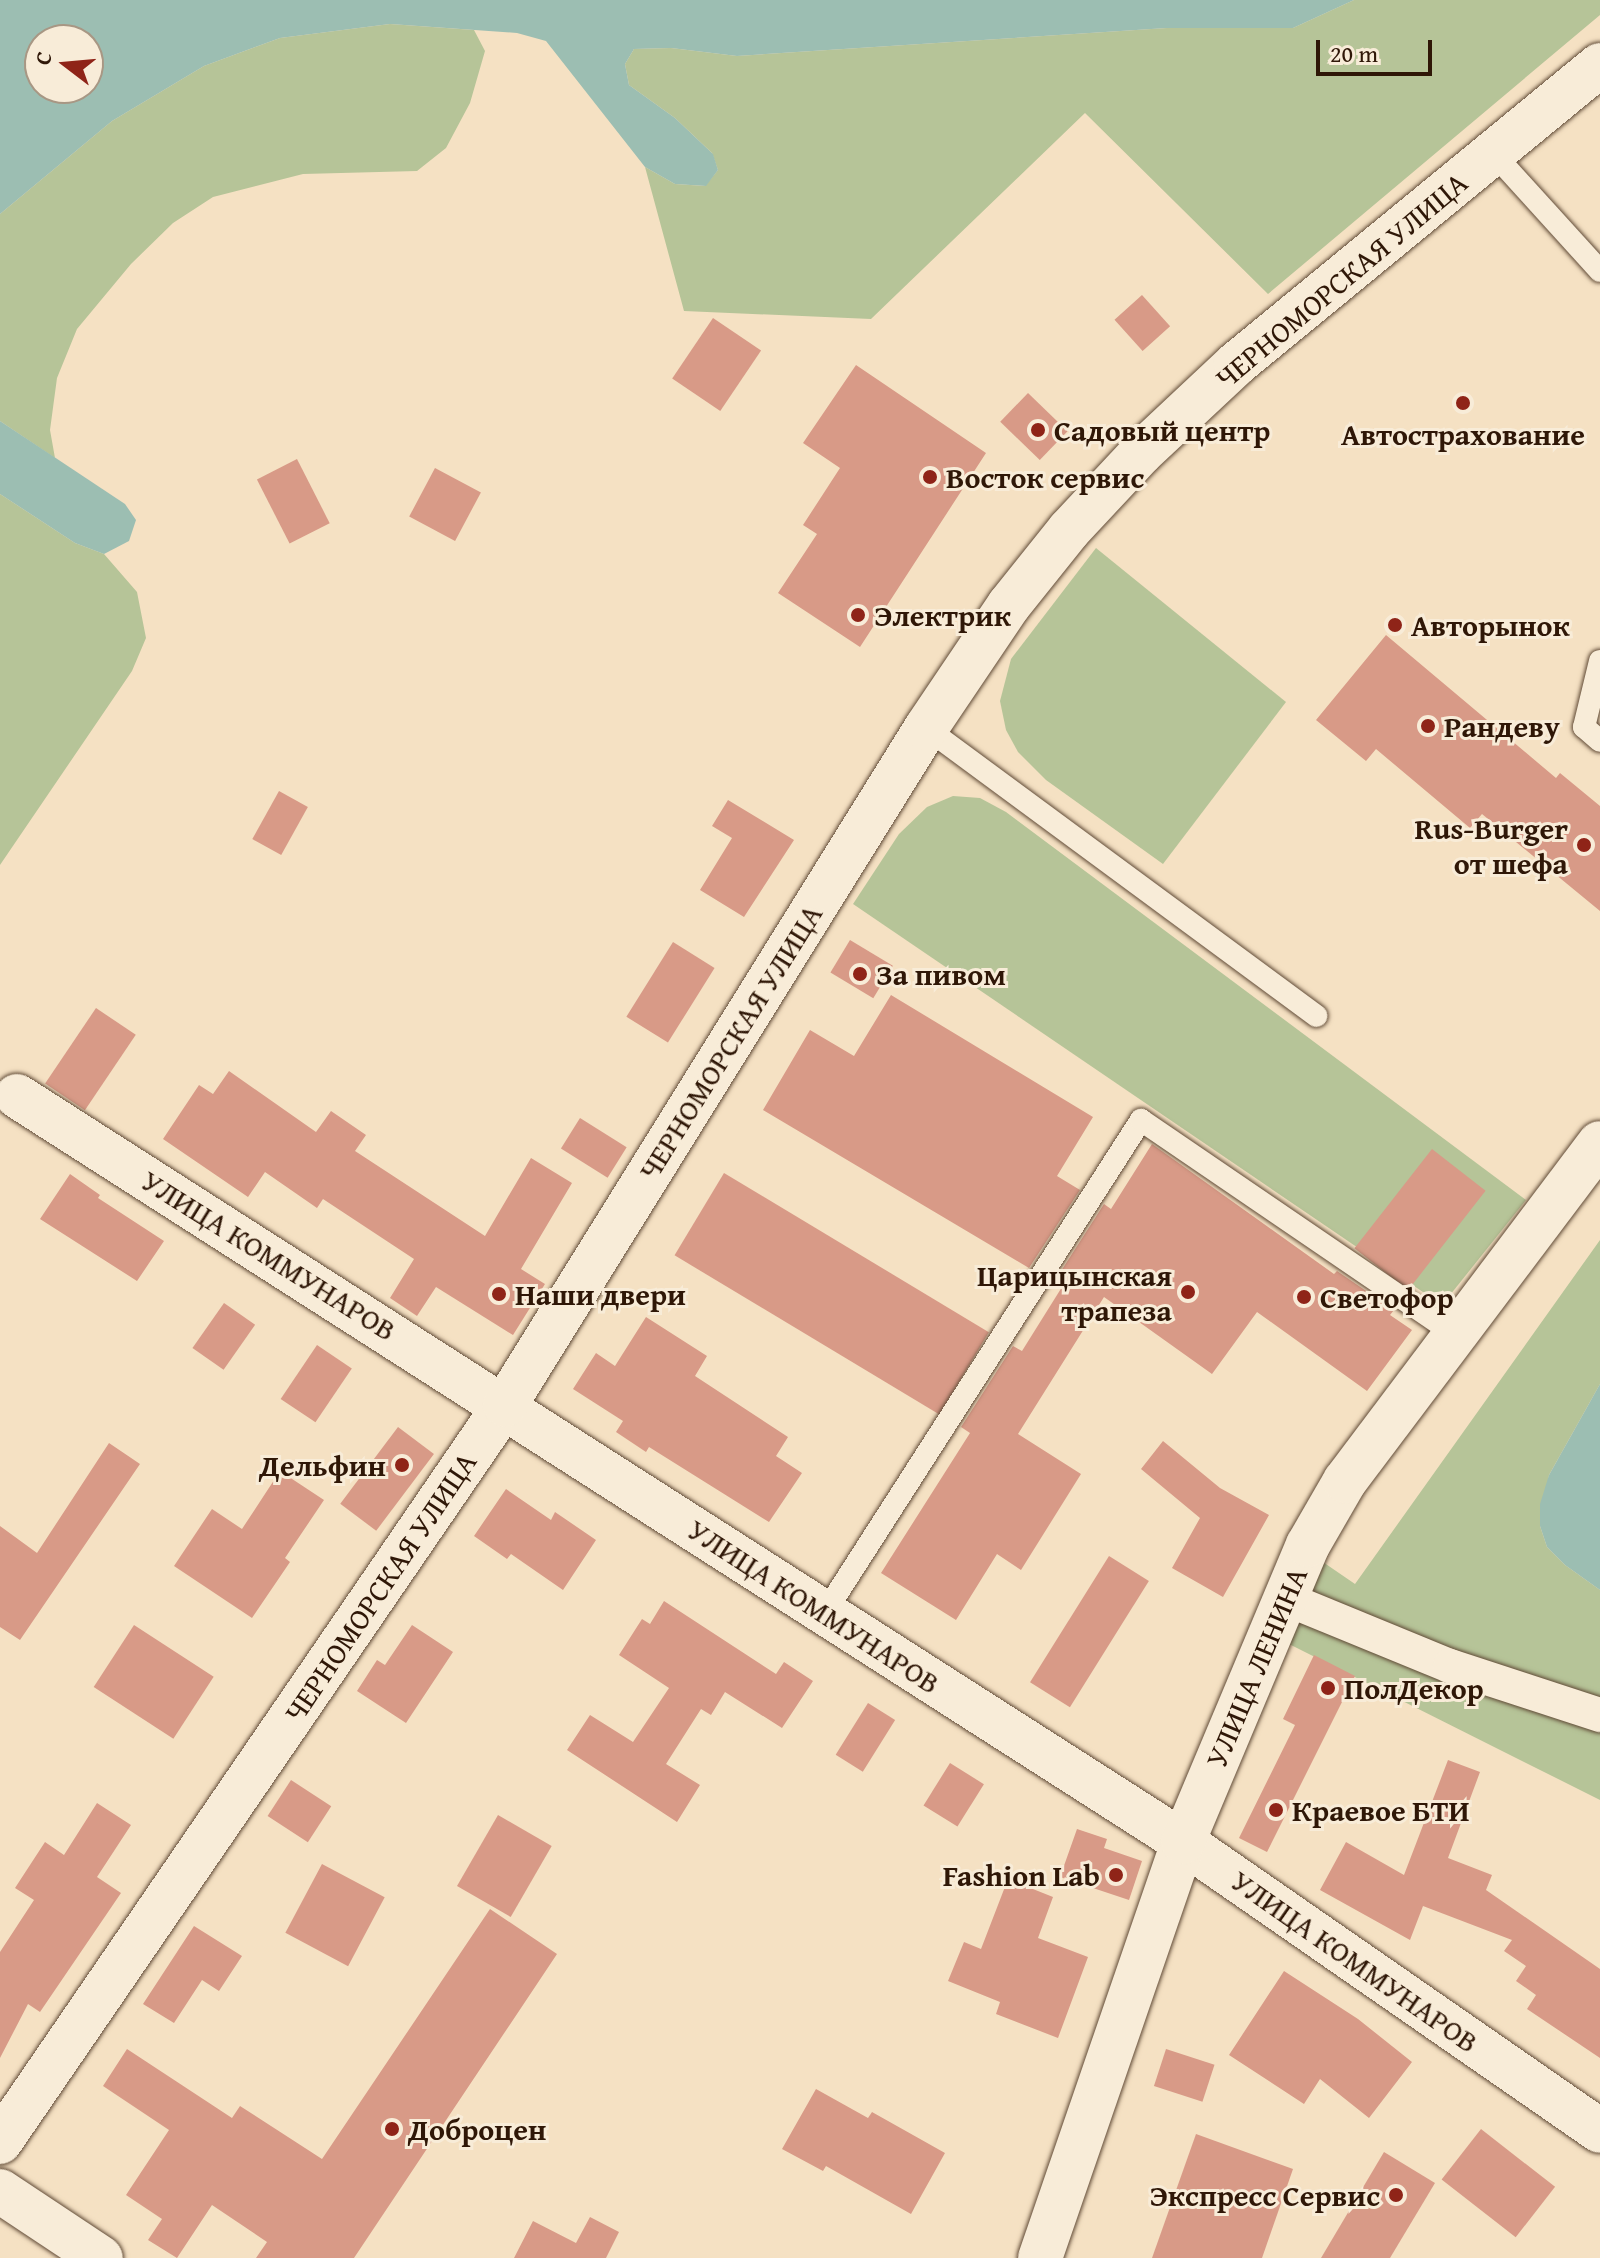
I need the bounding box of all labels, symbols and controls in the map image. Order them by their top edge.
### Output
north arrow [24,24,104,104]
scale bar [1320,24,1436,74]
text: 20 m [1330,36,1378,71]
text: С [26,48,60,68]
street label: ЧЕРНОМОРСКАЯ УЛИЦА [1208,164,1474,396]
marker: Автострахование [1454,394,1472,412]
place label: Садовый центр [1054,412,1270,448]
place label: Автострахование [1341,416,1585,452]
marker: Садовый центр [1029,421,1047,439]
place label: Восток сервис [946,459,1144,495]
marker: Восток сервис [921,468,939,486]
place label: Электрик [874,597,1011,633]
marker: Электрик [849,606,867,624]
place label: Авторынок [1411,607,1570,643]
marker: Авторынок [1386,616,1404,634]
place label: Рандеву [1444,708,1560,744]
marker: Рандеву [1419,717,1437,735]
place label: Rus-Burger от шефа [1415,810,1568,880]
marker: Rus-Burger от шефа [1575,836,1593,854]
street label: ЧЕРНОМОРСКАЯ УЛИЦА [631,898,829,1186]
place label: За пивом [876,956,1006,992]
marker: За пивом [851,965,869,983]
street label: УЛИЦА КОММУНАРОВ [135,1162,403,1348]
place label: Царицынская трапеза [977,1257,1172,1328]
place label: Наши двери [515,1276,686,1312]
place label: Светофор [1320,1279,1454,1315]
marker: Царицынская трапеза [1179,1283,1197,1301]
marker: Наши двери [490,1285,508,1303]
marker: Светофор [1295,1288,1313,1306]
street label: ЧЕРНОМОРСКАЯ УЛИЦА [276,1445,484,1729]
place label: Дельфин [259,1447,386,1483]
marker: Дельфин [393,1456,411,1474]
street label: УЛИЦА КОММУНАРОВ [681,1511,947,1701]
street label: УЛИЦА ЛЕНИНА [1198,1561,1314,1773]
place label: ПолДекор [1344,1670,1484,1706]
marker: ПолДекор [1319,1679,1337,1697]
place label: Краевое БТИ [1292,1792,1470,1828]
marker: Краевое БТИ [1267,1801,1285,1819]
place label: Fashion Lab [943,1857,1100,1893]
street label: УЛИЦА КОММУНАРОВ [1225,1862,1485,2060]
marker: Fashion Lab [1107,1866,1125,1884]
place label: Доброцен [408,2111,546,2147]
marker: Доброцен [383,2120,401,2138]
place label: Экспресс Сервис [1150,2177,1380,2213]
marker: Экспресс Сервис [1387,2186,1405,2204]

